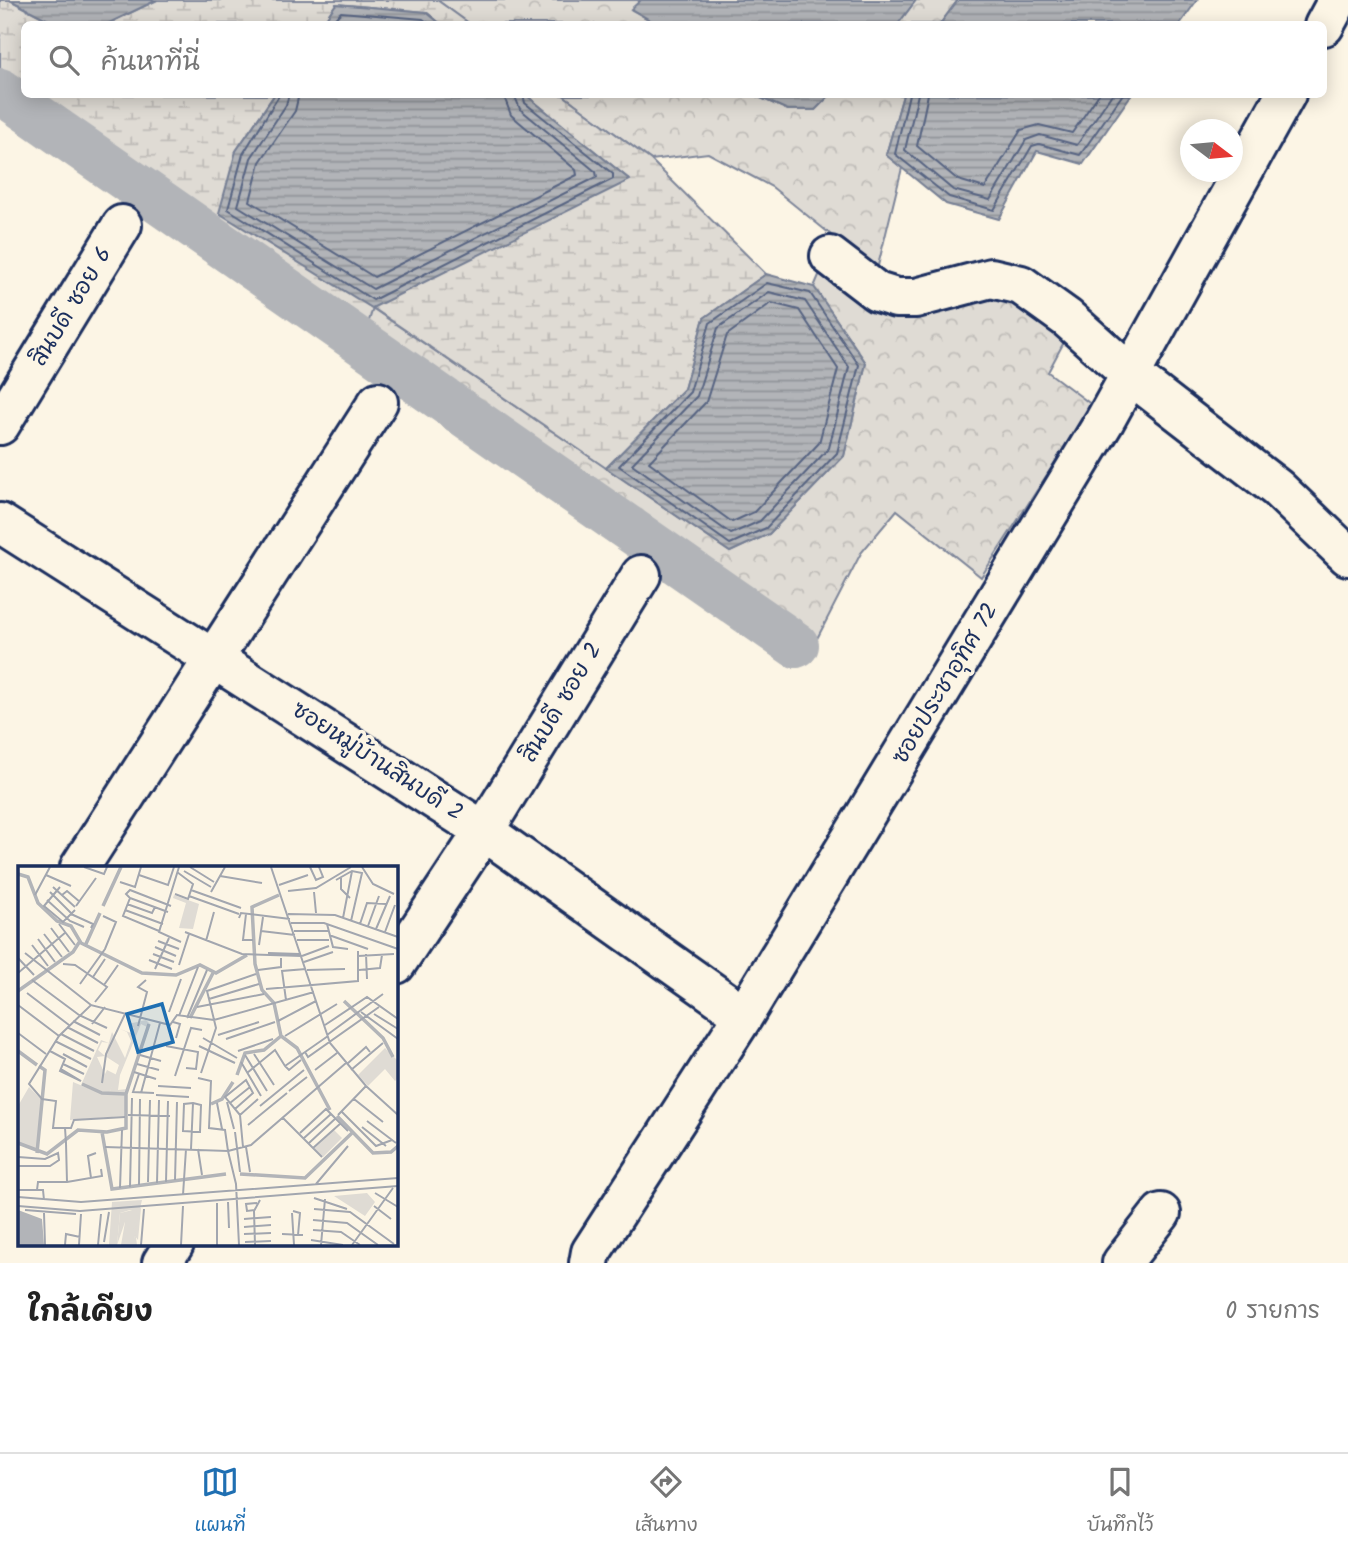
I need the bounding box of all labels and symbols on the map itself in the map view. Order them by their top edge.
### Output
north arrow [1180,119,1243,182]
street label: สินบดี ซอย 6 [22,240,122,374]
street label: ซอยประชาอุทิศ 72 [884,596,1008,772]
street label: สินบดี ซอย 2 [512,636,612,770]
street label: ซอยหมู่บ้านสินบดี 2 [284,693,470,831]
inset map [18,866,397,1246]

